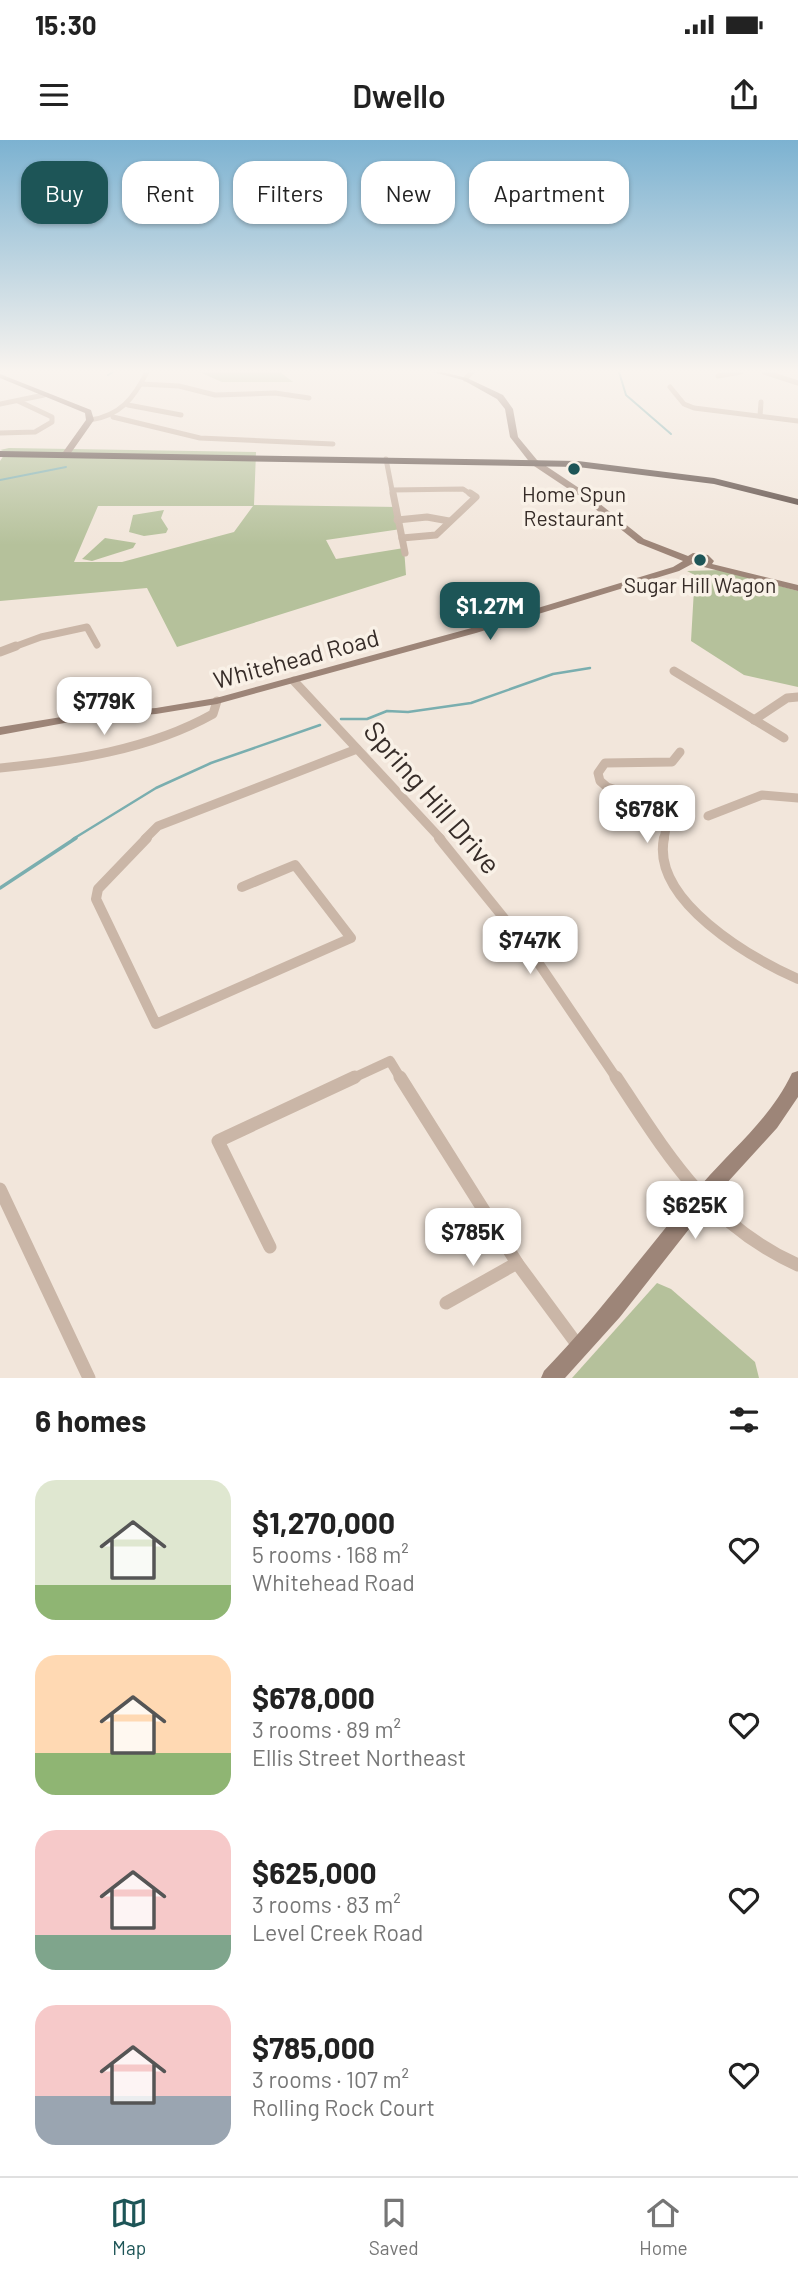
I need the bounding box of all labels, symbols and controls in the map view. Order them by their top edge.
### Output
text: 15:30 [35,9,97,40]
icon: menu [35,76,73,114]
text: Dwello [352,76,446,114]
icon: share [725,76,763,114]
chip: Buy [21,161,108,224]
chip: Rent [122,161,219,224]
chip: Filters [233,161,347,224]
chip: New [361,161,455,224]
chip: Apartment [469,161,629,224]
marker: Home Spun Restaurant [566,461,582,477]
place label: Home Spun Restaurant [522,481,626,530]
marker: Sugar Hill Wagon [692,552,708,568]
place label: Sugar Hill Wagon [624,572,776,597]
pin: $1.27M [433,582,547,642]
text: $1.27M [456,591,524,619]
street label: Whitehead Road [210,622,382,694]
pin: $779K [55,678,153,737]
text: $779K [73,686,135,714]
street label: Spring Hill Drive [357,714,509,880]
pin: $678K [598,786,696,845]
text: $678K [615,794,679,822]
pin: $747K [481,916,579,976]
text: $747K [499,925,561,953]
pin: $625K [646,1182,744,1241]
text: $625K [662,1190,728,1218]
pin: $785K [424,1208,522,1268]
text: $785K [441,1217,505,1245]
icon: filters [725,1401,763,1439]
text: 6 homes [35,1402,146,1438]
text: $1,270,000 [252,1504,395,1540]
icon: home [91,1508,175,1592]
icon: heart [725,1531,763,1569]
text: 5 rooms · 168 m² [252,1540,409,1568]
text: Whitehead Road [252,1568,415,1596]
text: $678,000 [252,1679,375,1715]
icon: home [91,1683,175,1767]
icon: heart [725,1706,763,1744]
text: 3 rooms · 89 m² [252,1715,401,1743]
text: Ellis Street Northeast [252,1743,466,1771]
text: $625,000 [252,1854,377,1890]
icon: home [91,1858,175,1942]
icon: heart [725,1881,763,1919]
text: 3 rooms · 83 m² [252,1890,401,1918]
text: Level Creek Road [252,1918,423,1946]
text: $785,000 [252,2029,375,2065]
icon: home [91,2033,175,2117]
icon: heart [725,2056,763,2094]
text: 3 rooms · 107 m² [252,2065,409,2093]
text: Rolling Rock Court [252,2093,435,2121]
tab: Map [110,2194,148,2259]
tab: Saved [369,2194,419,2259]
tab: Home [639,2194,688,2259]

